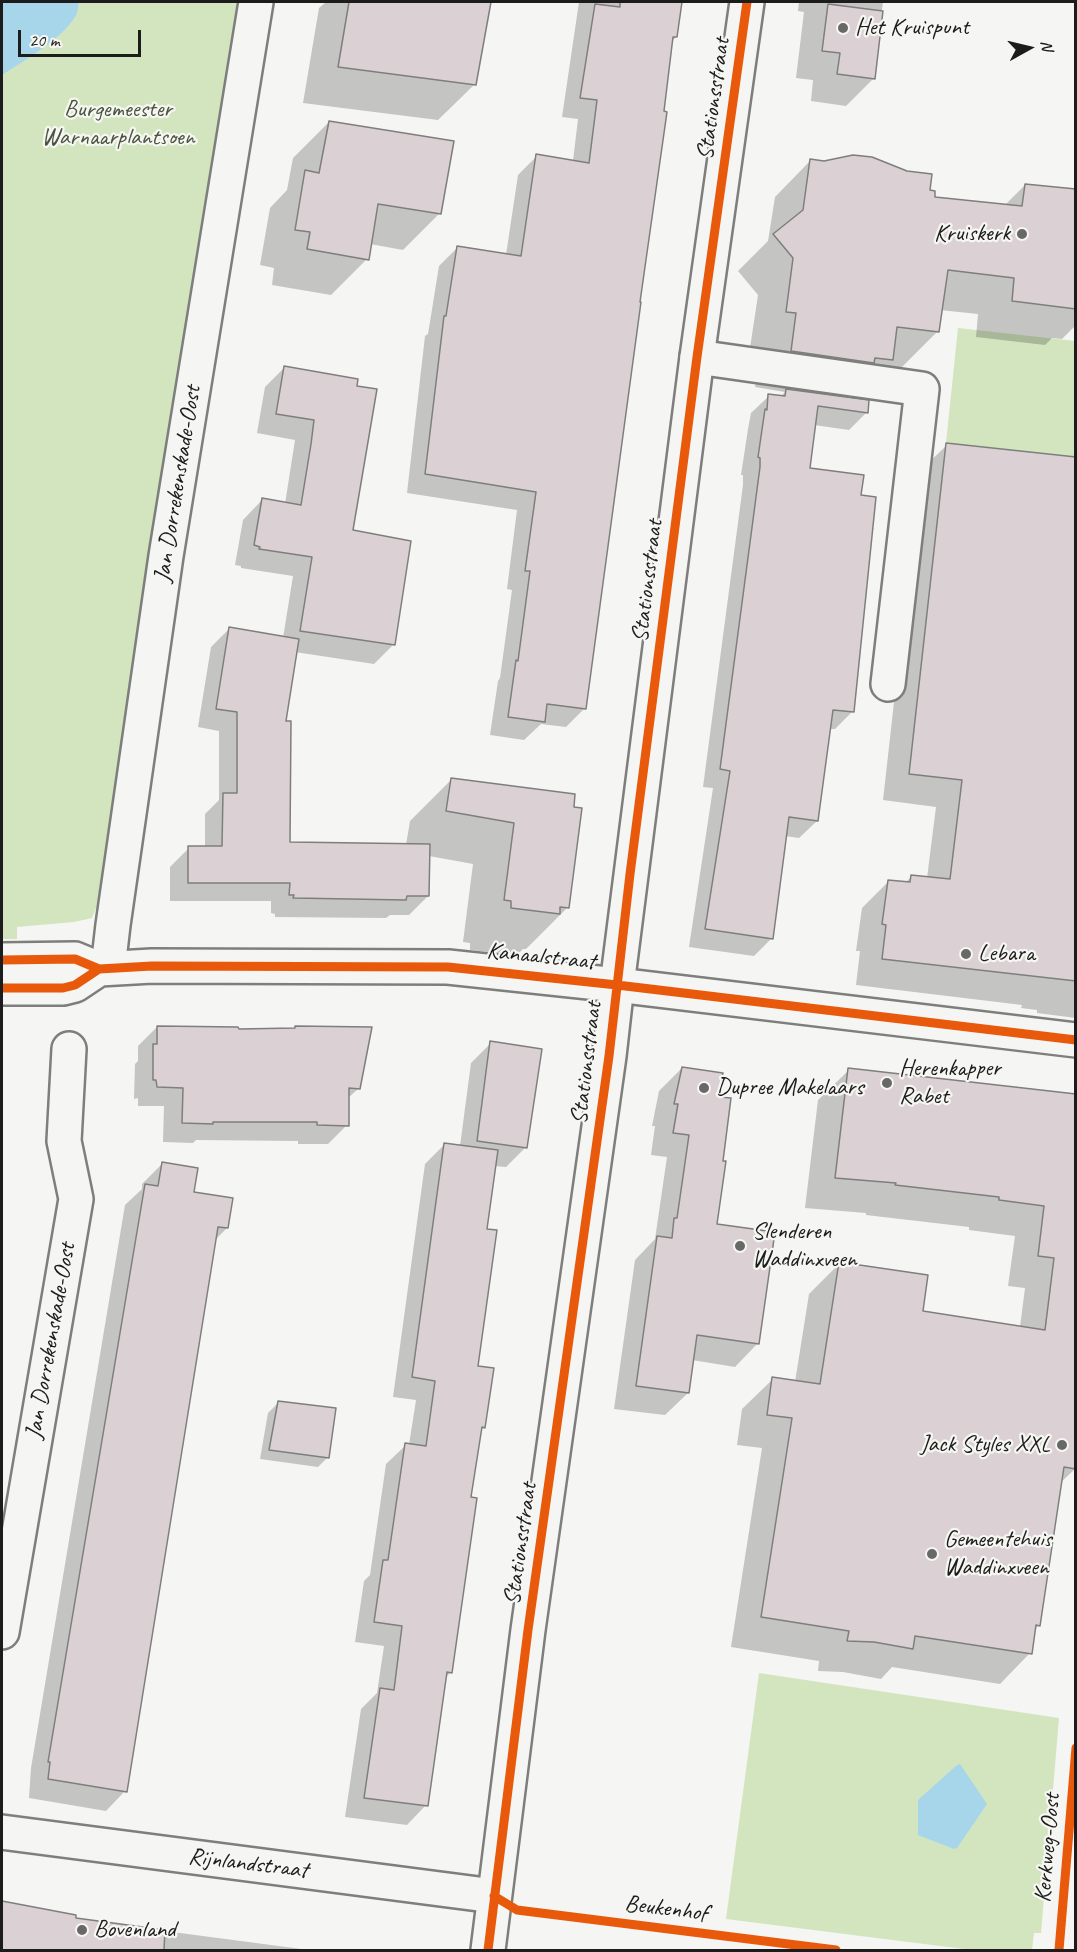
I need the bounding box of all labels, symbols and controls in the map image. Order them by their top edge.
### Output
place label: Het Kruispunt [855,14,969,42]
scale bar [21,18,144,56]
north arrow [999,18,1059,78]
marker: Het Kruispunt [836,21,850,35]
text: 20 m [29,29,60,51]
street label: Stationsstraat [691,36,737,162]
text: N [1036,39,1057,52]
park label: Burgemeester Warnaarplantsoen [42,96,194,152]
place label: Kruiskerk [934,220,1010,248]
marker: Kruiskerk [1015,227,1029,241]
street label: Jan Dorrekenskade-Oost [148,384,208,584]
street label: Stationsstraat [626,518,670,644]
street label: Kanaalstraat [485,937,597,977]
place label: Lebara [978,940,1035,968]
marker: Lebara [959,947,973,961]
street label: Stationsstraat [565,1000,609,1126]
place label: Herenkapper Rabet [899,1055,1001,1111]
place label: Dupree Makelaars [716,1074,863,1102]
marker: Herenkapper Rabet [880,1076,894,1090]
marker: Dupree Makelaars [697,1081,711,1095]
place label: Slenderen Waddinxveen [752,1218,856,1274]
marker: Slenderen Waddinxveen [733,1239,747,1253]
street label: Jan Dorrekenskade-Oost [20,1241,82,1441]
place label: Jack Styles XXL [920,1431,1050,1459]
marker: Jack Styles XXL [1055,1438,1069,1452]
street label: Stationsstraat [498,1481,544,1607]
place label: Gemeentehuis Waddinxveen [944,1526,1052,1582]
marker: Gemeentehuis Waddinxveen [925,1547,939,1561]
street label: Kerkweg-Oost [1029,1792,1067,1904]
street label: Rijnlandstraat [187,1842,309,1886]
street label: Beukenhof [623,1890,709,1928]
place label: Bovenland [94,1916,176,1944]
marker: Bovenland [75,1923,89,1937]

